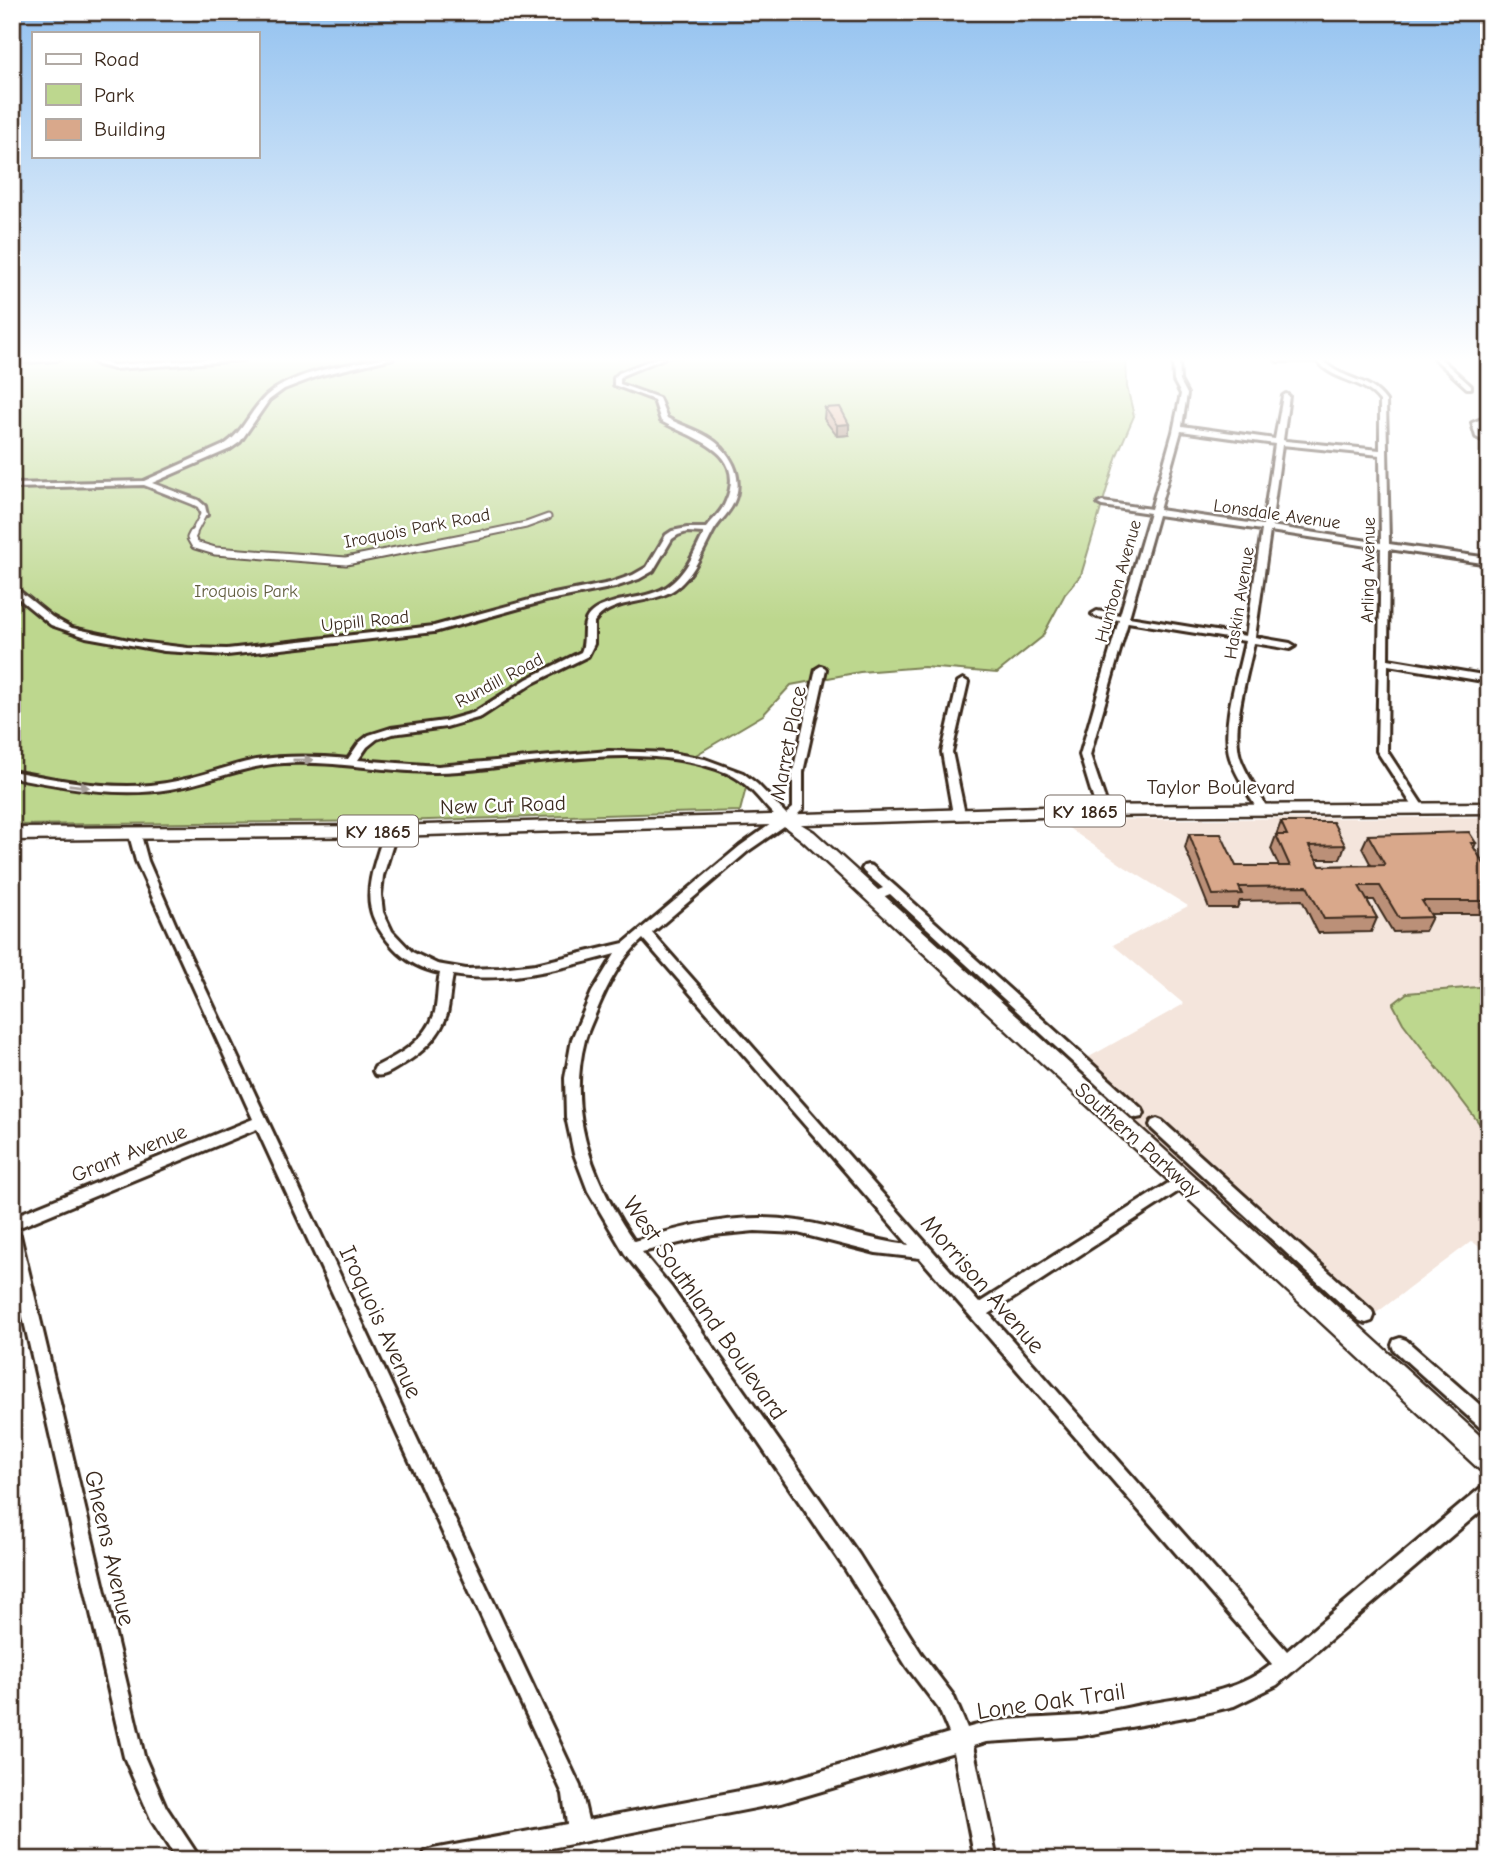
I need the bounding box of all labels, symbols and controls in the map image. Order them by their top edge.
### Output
legend [32,32,259,158]
text: Road [94,47,139,71]
text: Park [94,83,134,107]
text: Building [94,117,166,141]
street label: Lonsdale Avenue [1212,495,1342,534]
street label: Iroquois Park Road [342,504,492,553]
street label: Huntoon Avenue [1091,517,1146,645]
street label: Arling Avenue [1357,517,1380,623]
street label: Haskin Avenue [1220,545,1259,661]
park label: Iroquois Park [194,581,298,602]
street label: Uppill Road [320,606,410,637]
street label: Rundill Road [452,649,547,712]
street label: Marret Place [765,684,811,802]
one-way arrow [293,754,315,766]
street label: Taylor Boulevard [1147,775,1295,799]
one-way arrow [68,780,90,791]
street label: New Cut Road [440,791,566,819]
road number: KY 1865 [1045,796,1125,826]
road number: KY 1865 [338,816,418,846]
street label: Southern Parkway [1070,1077,1206,1203]
street label: Grant Avenue [68,1119,190,1187]
street label: West Southland Boulevard [617,1191,793,1425]
street label: Morrison Avenue [915,1209,1051,1359]
street label: Iroquois Avenue [333,1241,429,1403]
street label: Gheens Avenue [79,1468,141,1628]
street label: Lone Oak Trail [975,1677,1127,1725]

